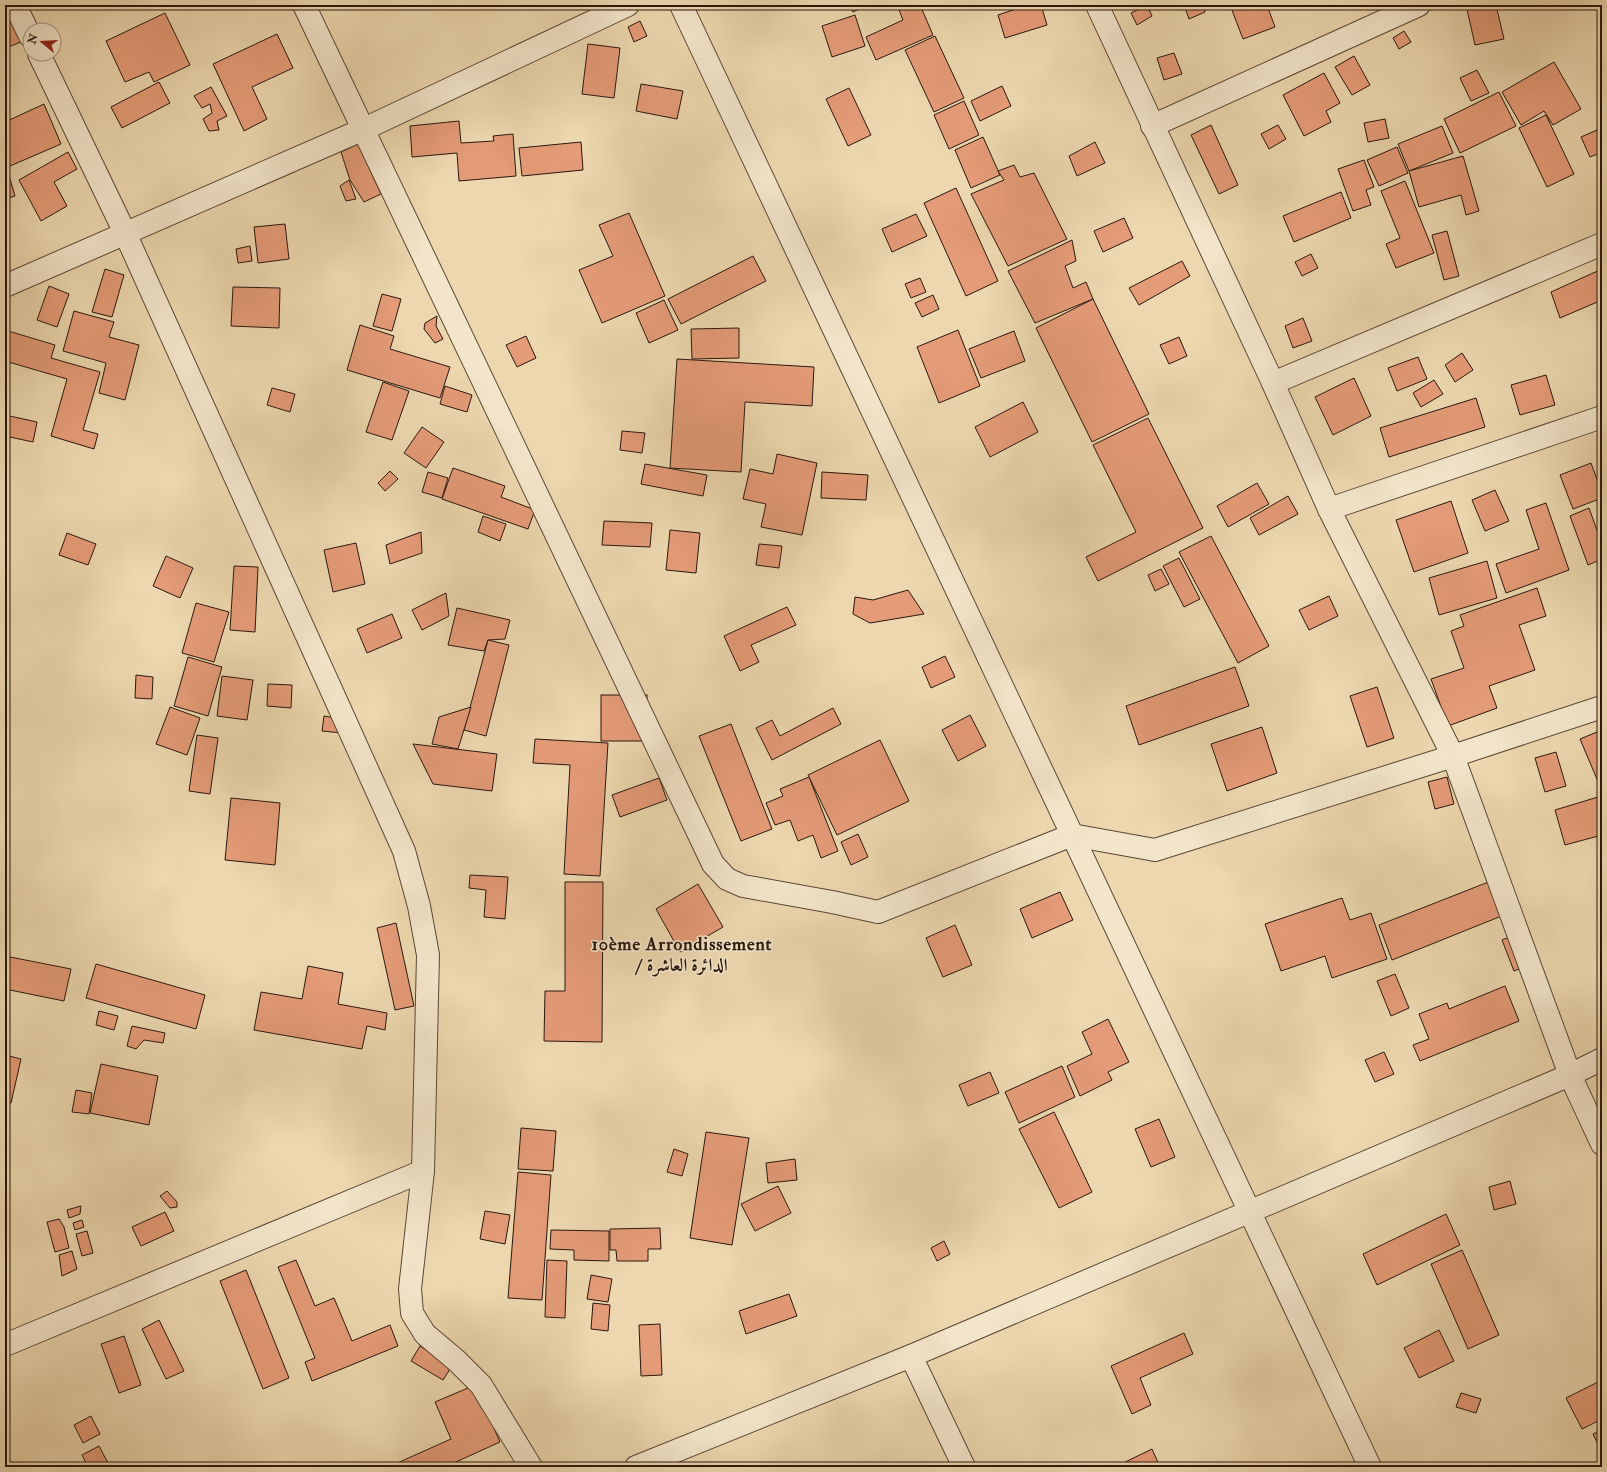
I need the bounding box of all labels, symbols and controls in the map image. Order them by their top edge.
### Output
north arrow [22,22,62,62]
text: N [25,31,41,47]
district label: 10ème Arrondissement / الدائرة العاشرة [592,933,772,977]

